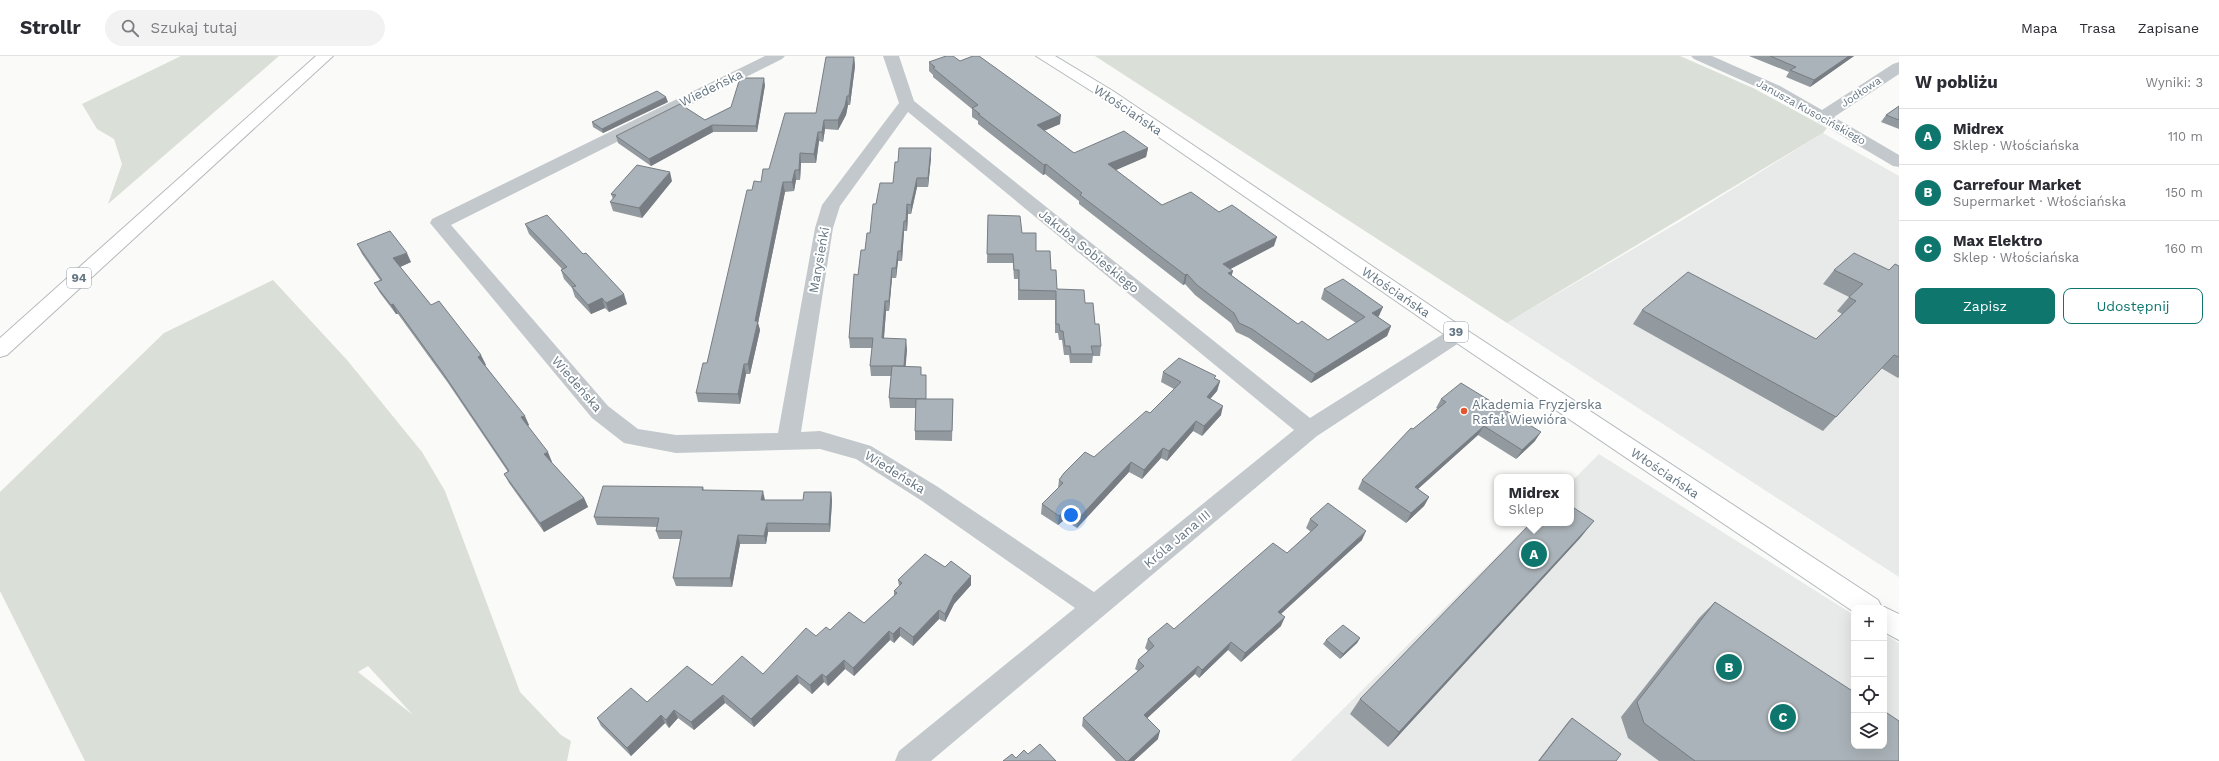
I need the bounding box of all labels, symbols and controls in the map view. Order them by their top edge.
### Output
search box [105,10,385,46]
text: Strollr [20,16,81,39]
icon: search [119,17,141,39]
text: Szukaj tutaj [151,19,237,37]
text: Mapa [2021,20,2057,36]
text: Trasa [2079,20,2116,36]
text: Zapisane [2138,20,2199,36]
street label: Wiedeńska [677,66,746,110]
text: W pobliżu [1915,72,1998,92]
street label: Jodłowa [1839,74,1883,110]
text: Wyniki: 3 [2146,75,2203,90]
street label: Janusza Kusocińskiego [1754,76,1868,148]
street label: Włościańska [1091,82,1166,139]
text: Midrex [1953,120,2004,138]
text: A [1924,129,1932,144]
text: 110 m [2168,129,2203,144]
text: Sklep · Włościańska [1953,138,2079,153]
text: Carrefour Market [1953,176,2081,194]
text: B [1924,185,1932,200]
text: 150 m [2165,185,2203,200]
text: Supermarket · Włościańska [1953,194,2126,209]
street label: Jakuba Sobieskiego [1036,206,1142,296]
street label: Marysieńki [806,226,832,294]
text: Max Elektro [1953,232,2042,250]
text: C [1924,241,1932,256]
text: 160 m [2165,241,2203,256]
text: Sklep · Włościańska [1953,250,2079,265]
street label: Włościańska [1359,264,1434,321]
road number: 94 [67,268,91,288]
button: Zapisz [1915,288,2055,324]
button: Udostępnij [2063,288,2203,324]
road number: 39 [1444,322,1468,342]
street label: Wiedeńska [549,353,606,415]
place label: Akademia Fryzjerska Rafał Wiewióra [1472,397,1603,427]
marker: Akademia Fryzjerska Rafał Wiewióra [1459,406,1469,416]
street label: Włościańska [1628,445,1703,502]
street label: Wiedeńska [862,447,929,497]
popup [1494,474,1574,526]
text: Midrex [1509,484,1559,502]
text: Sklep [1509,502,1544,517]
your location [1061,505,1081,525]
street label: Króla Jana III [1141,507,1213,571]
pin: A [1521,539,1547,569]
map controls [1851,605,1887,749]
button: + [1851,605,1887,641]
button: − [1851,641,1887,677]
pin: B [1716,652,1742,682]
button: locate [1851,677,1887,713]
pin: C [1770,702,1796,732]
button: layers [1851,713,1887,749]

